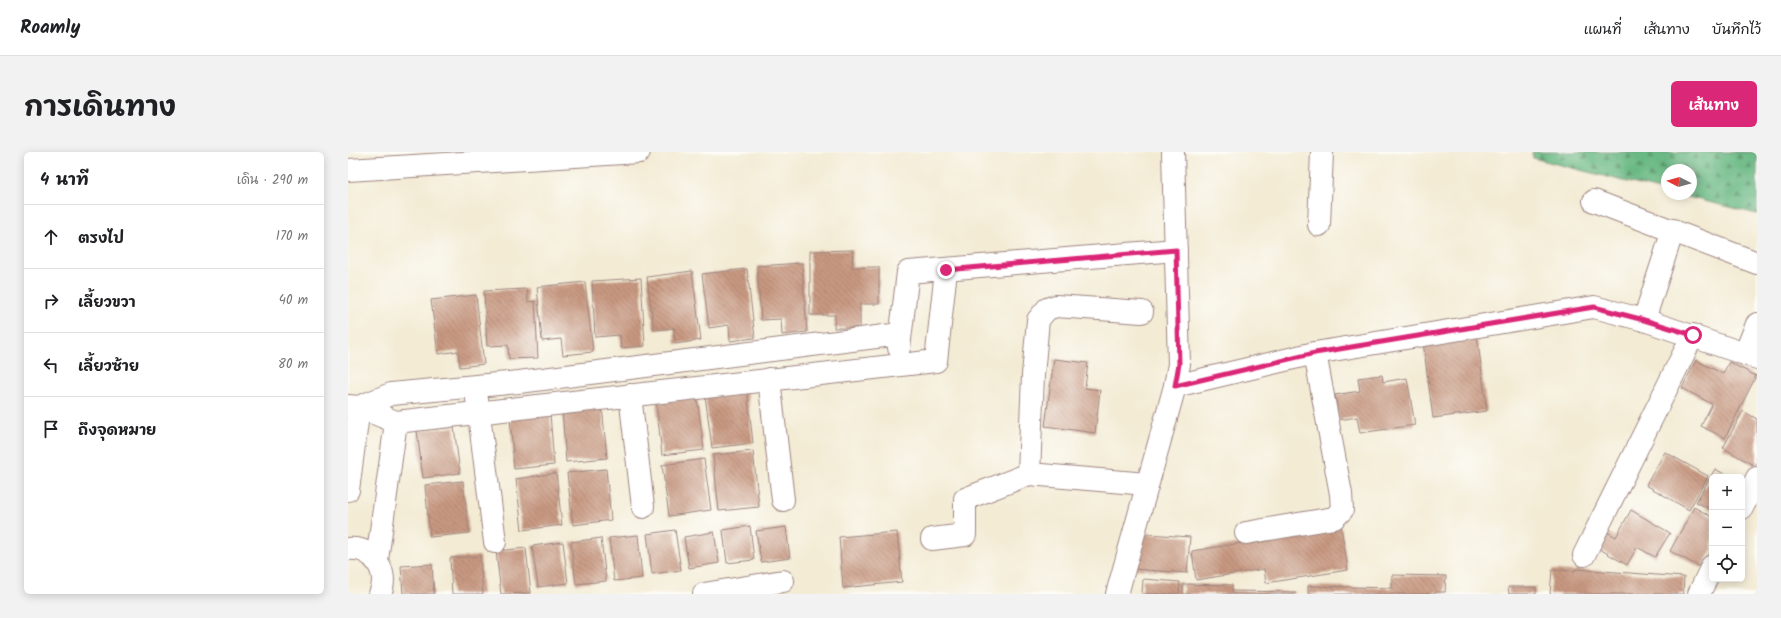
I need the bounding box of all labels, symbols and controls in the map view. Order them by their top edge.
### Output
text: Roamly [20,13,80,43]
text: แผนที่ [1584,19,1621,41]
text: เส้นทาง [1643,19,1690,41]
text: บันทึกไว้ [1712,19,1761,41]
button: เส้นทาง [1671,81,1757,127]
text: การเดินทาง [24,86,176,131]
north arrow [1661,164,1697,200]
text: 4 นาที [40,167,89,194]
text: เดิน · 290 m [237,170,308,191]
icon: ahead [40,226,62,248]
text: 170 m [276,226,308,247]
text: ตรงไป [78,227,124,251]
route end [937,261,955,279]
icon: right [40,290,62,312]
text: 40 m [279,290,308,311]
text: เลี้ยวขวา [78,291,136,315]
route start [1684,326,1702,344]
icon: left [40,354,62,376]
text: 80 m [278,354,308,375]
text: เลี้ยวซ้าย [78,355,139,379]
icon: arrive [40,418,62,440]
text: ถึงจุดหมาย [78,419,156,443]
map controls [1709,474,1745,582]
button: + [1709,474,1745,510]
button: − [1709,510,1745,546]
button: locate [1709,546,1745,582]

